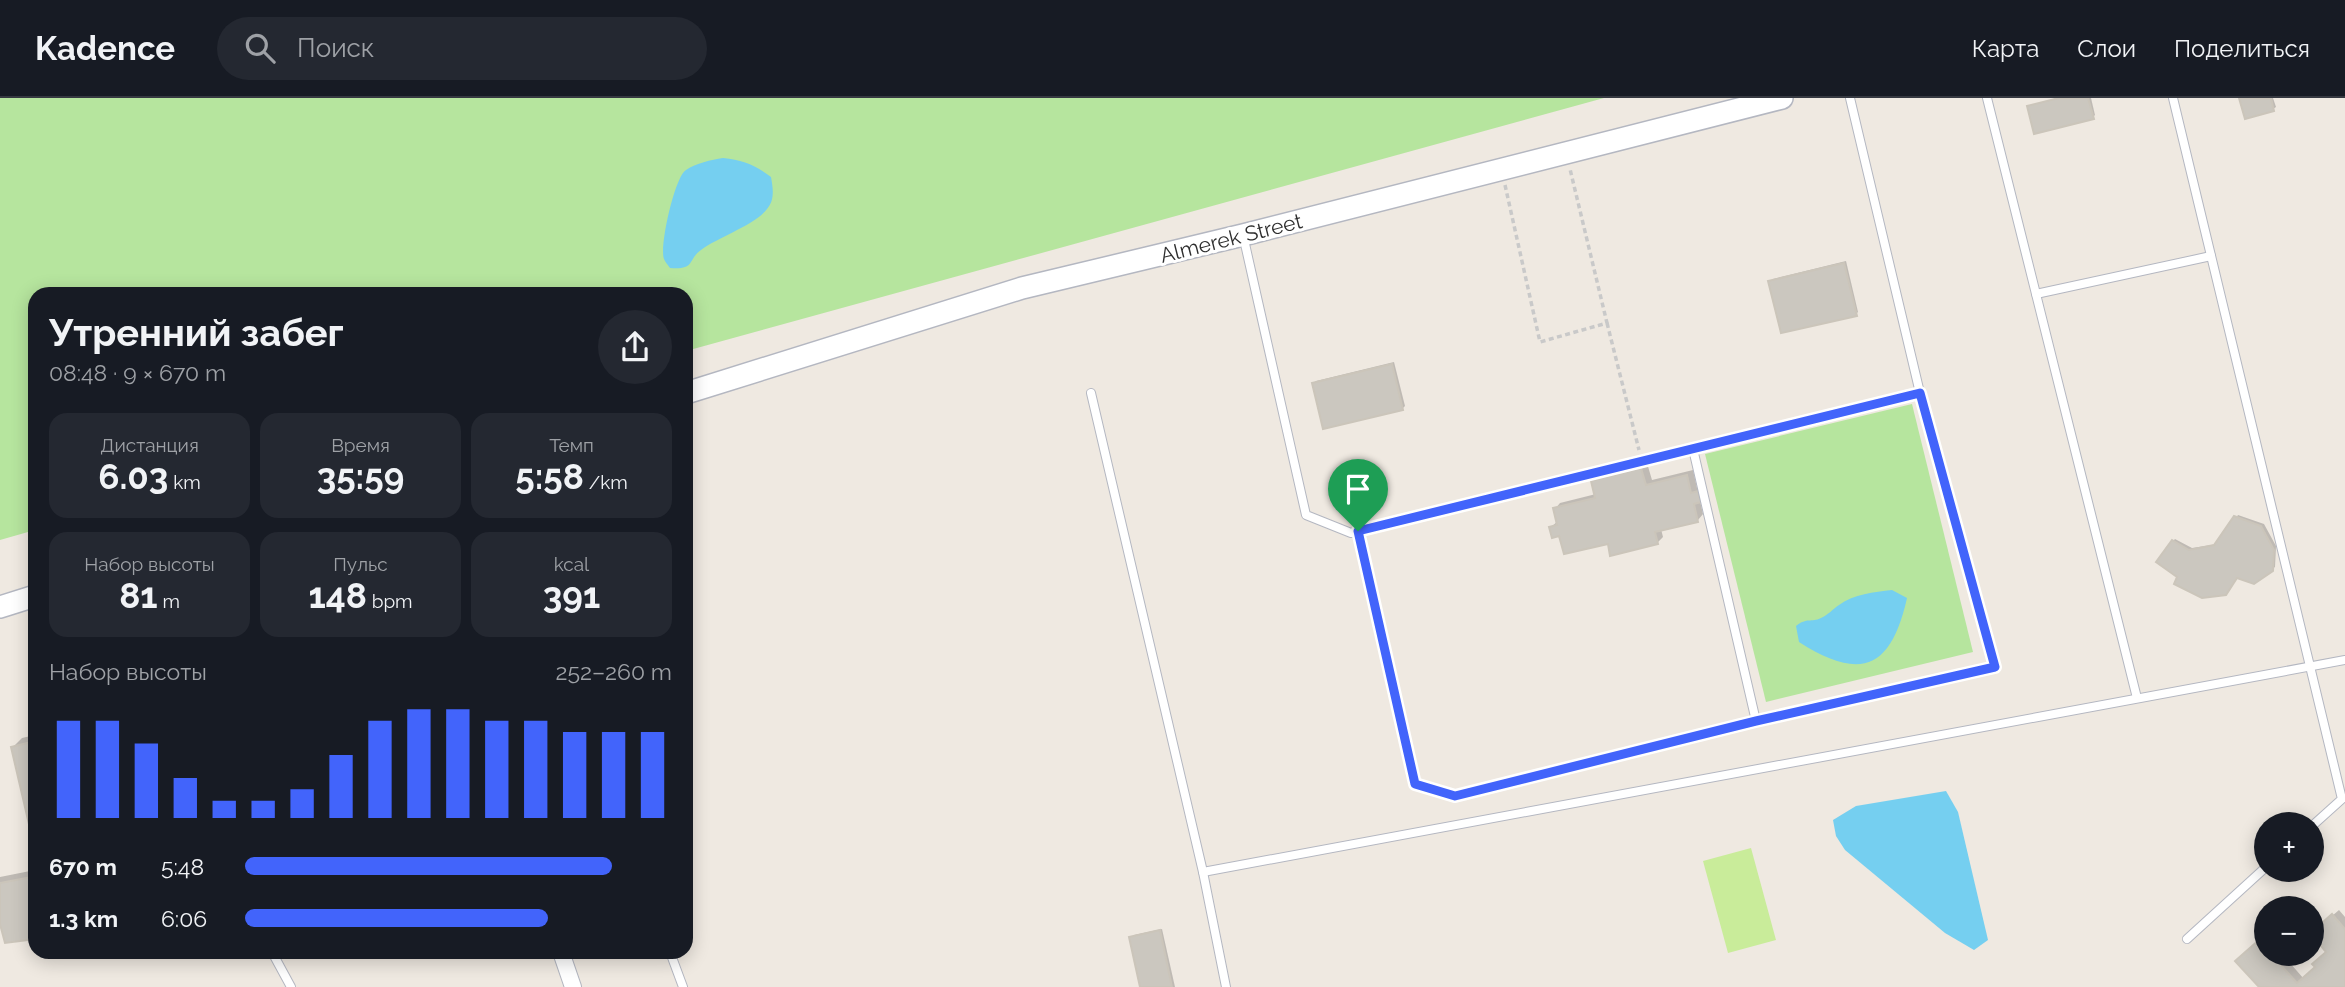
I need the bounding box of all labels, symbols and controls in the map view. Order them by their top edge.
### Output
search box [217,17,707,80]
text: Kadence [35,29,175,68]
icon: search [241,29,279,67]
text: Поиск [297,33,374,63]
text: Карта [1972,34,2039,63]
text: Слои [2077,34,2136,63]
text: Поделиться [2174,34,2310,63]
street label: Almerek Street [1157,208,1305,268]
text: Утренний забег [49,310,344,355]
button: share [598,310,672,384]
text: 08:48 · 9 × 670 m [49,359,226,386]
text: Дистанция [100,434,199,456]
text: Время [331,434,390,456]
text: Темп [549,434,594,456]
text: 6.03 [98,456,168,497]
text: 35:59 [317,456,404,497]
text: 5:58 [515,456,584,497]
pin [1328,459,1388,531]
icon: arrive [1339,470,1377,508]
text: km [168,471,201,493]
text: /km [584,471,628,493]
text: Набор высоты [84,553,215,575]
text: Пульс [333,553,388,575]
text: kcal [554,553,589,575]
text: 81 [119,575,158,616]
text: 148 [308,575,367,616]
text: 391 [543,575,600,616]
text: m [158,590,180,612]
text: bpm [367,590,413,612]
text: Набор высоты [49,658,207,685]
text: 252–260 m [556,658,672,685]
map controls [2254,812,2324,966]
button: + [2254,812,2324,882]
text: 670 m [49,853,117,880]
text: 5:48 [161,853,204,880]
button: − [2254,896,2324,966]
text: 1.3 km [49,905,118,932]
text: 6:06 [161,905,207,932]

